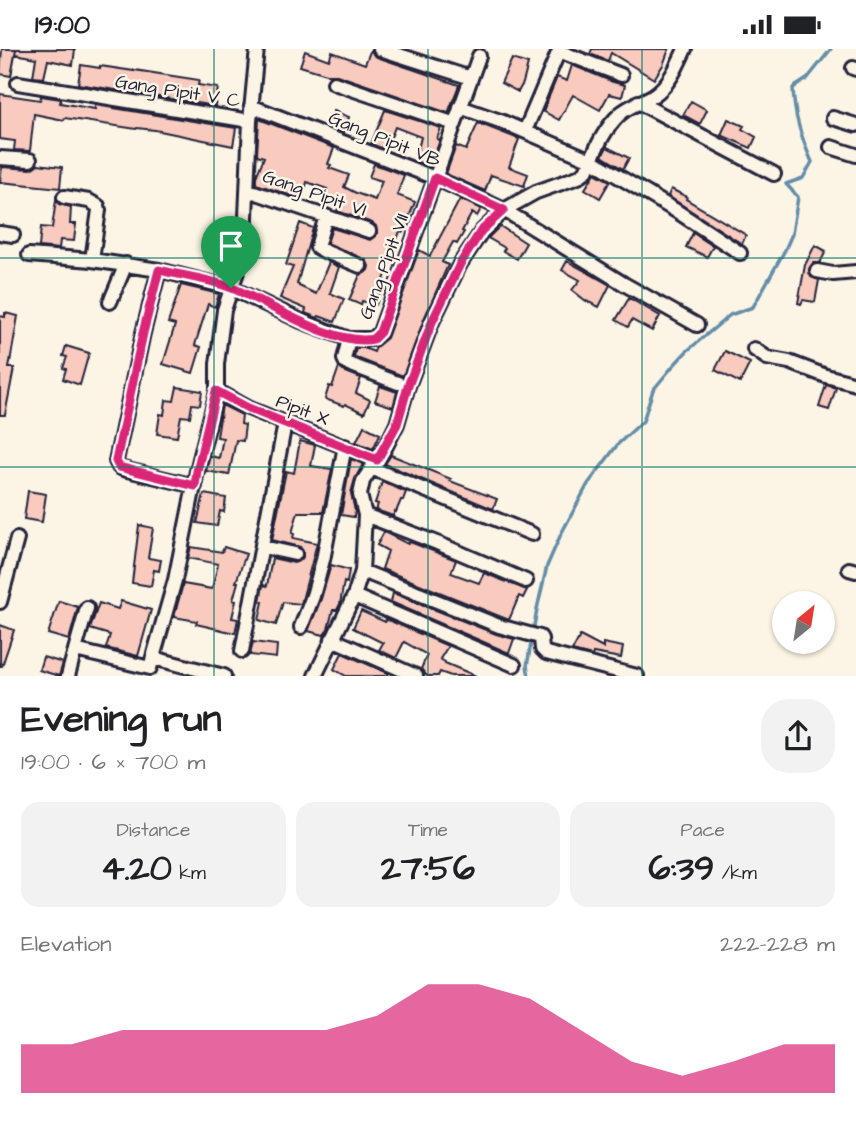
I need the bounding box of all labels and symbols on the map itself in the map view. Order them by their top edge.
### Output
street label: Gang Pipit V C [113,68,243,116]
street label: Gang Pipit VB [324,105,445,175]
street label: Gang Pipit VI [259,163,370,225]
street label: Gang Pipit VII [353,210,417,324]
pin [201,216,261,288]
street label: Pipit X [272,388,333,433]
north arrow [772,591,835,655]

